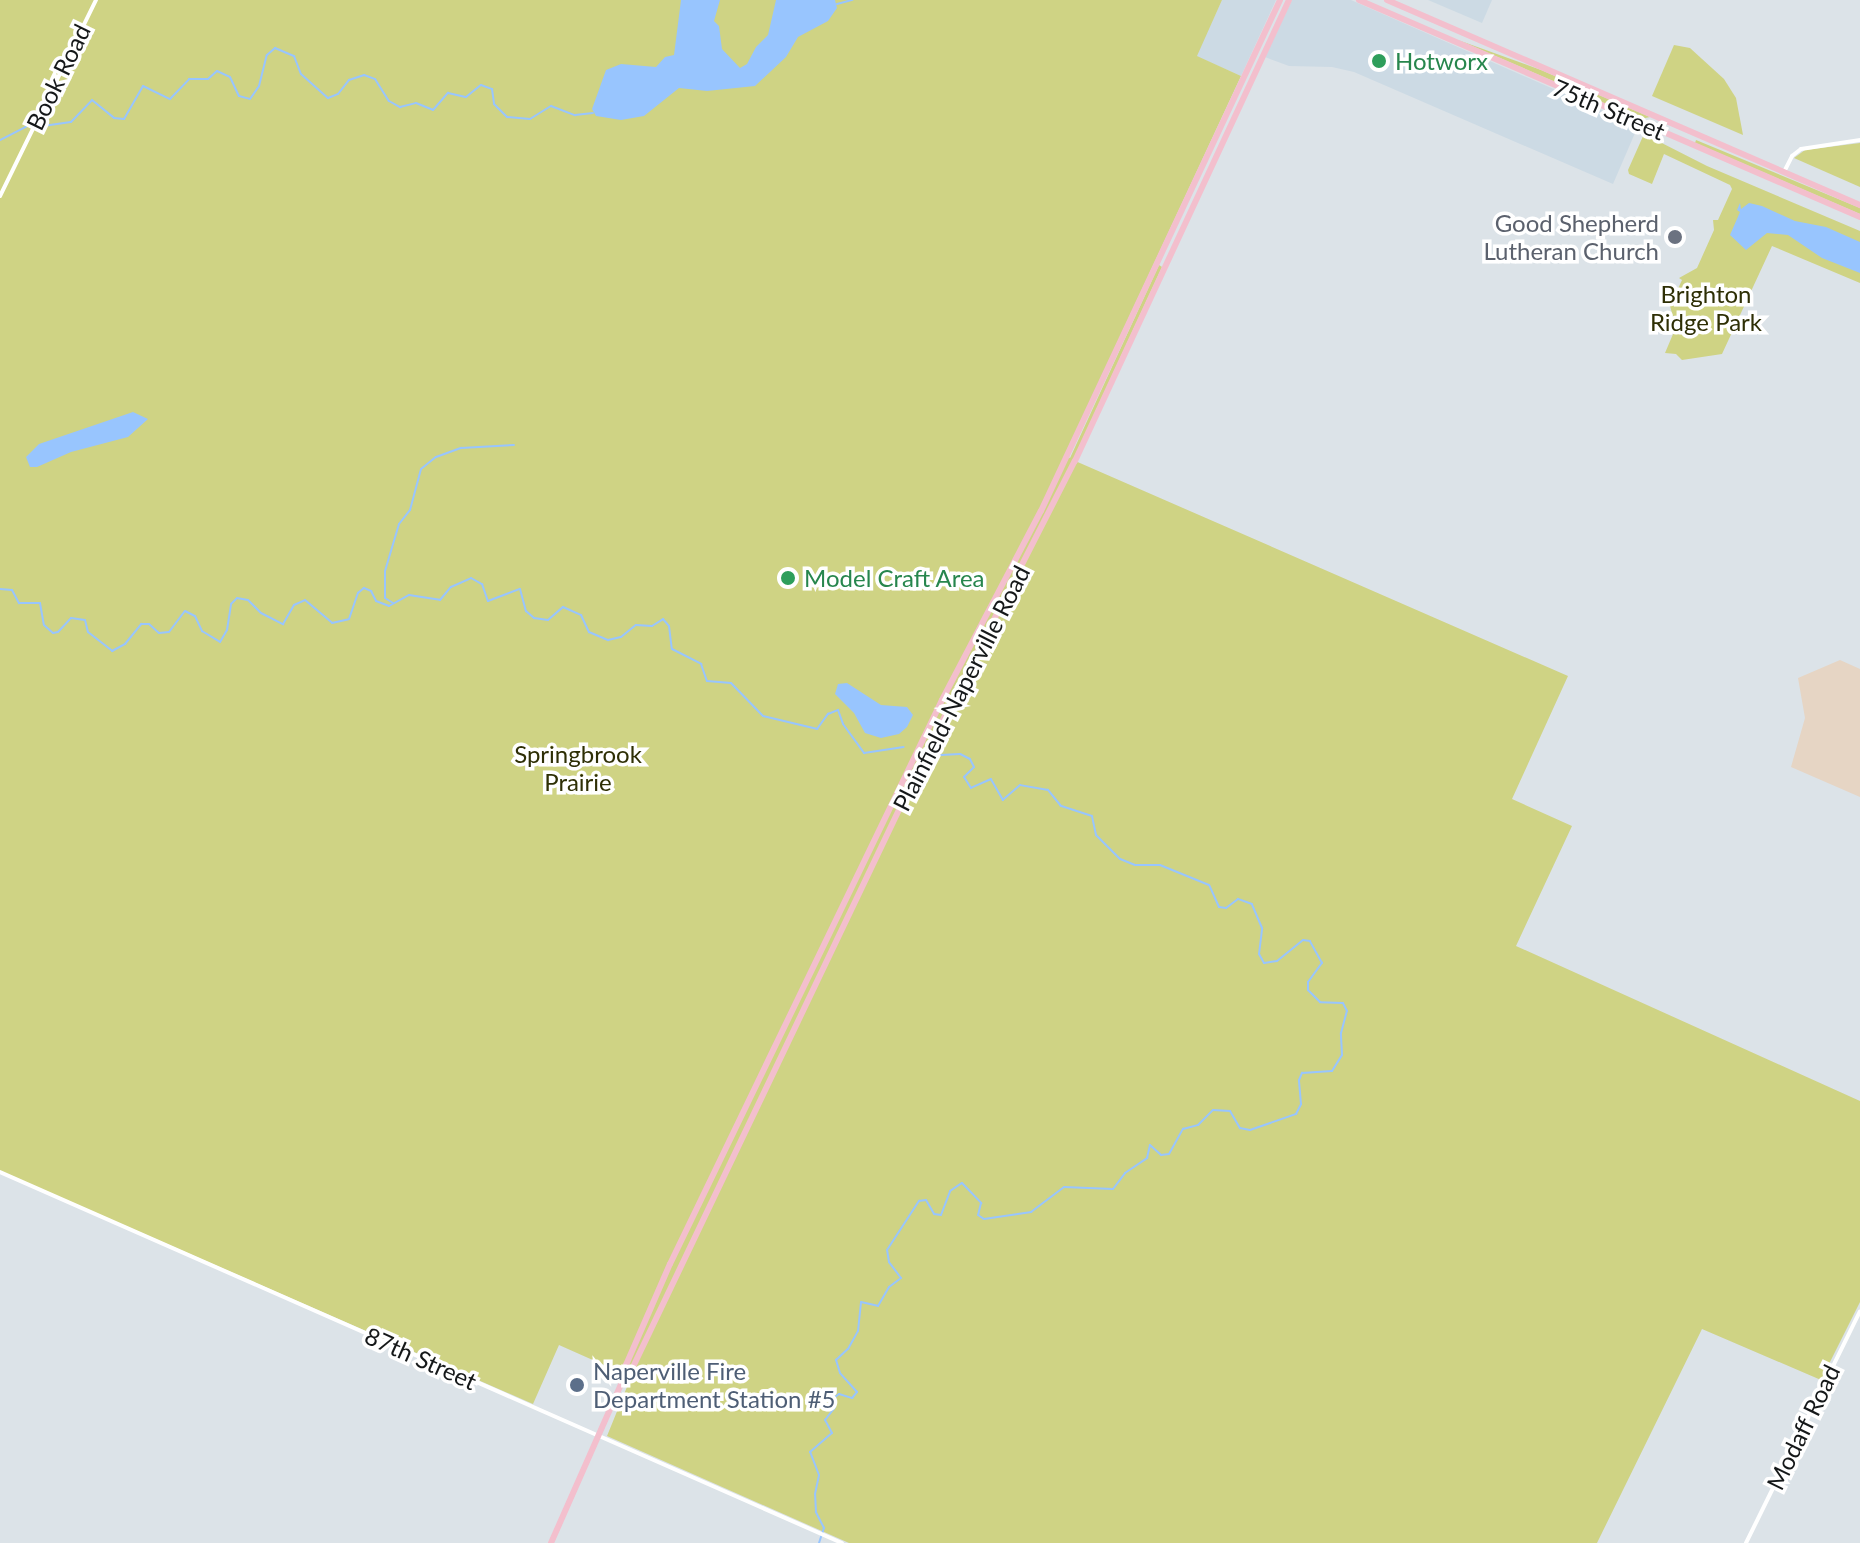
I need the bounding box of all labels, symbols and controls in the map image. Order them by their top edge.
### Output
street label: Book Road [20,19,96,135]
place label: Hotworx [1395,47,1488,75]
marker: Hotworx [1370,52,1388,70]
street label: 75th Street [1549,72,1669,146]
place label: Good Shepherd Lutheran Church [1483,209,1659,265]
marker: Good Shepherd Lutheran Church [1666,228,1684,246]
park label: Brighton Ridge Park [1650,280,1762,336]
street label: Plainfield-Naperville Road [887,560,1035,816]
place label: Model Craft Area [804,564,985,592]
marker: Model Craft Area [779,569,797,587]
park label: Springbrook Prairie [514,740,642,796]
street label: 87th Street [361,1321,481,1395]
place label: Naperville Fire Department Station #5 [593,1357,835,1413]
street label: Modaff Road [1760,1360,1846,1494]
marker: Naperville Fire Department Station #5 [568,1376,586,1394]

